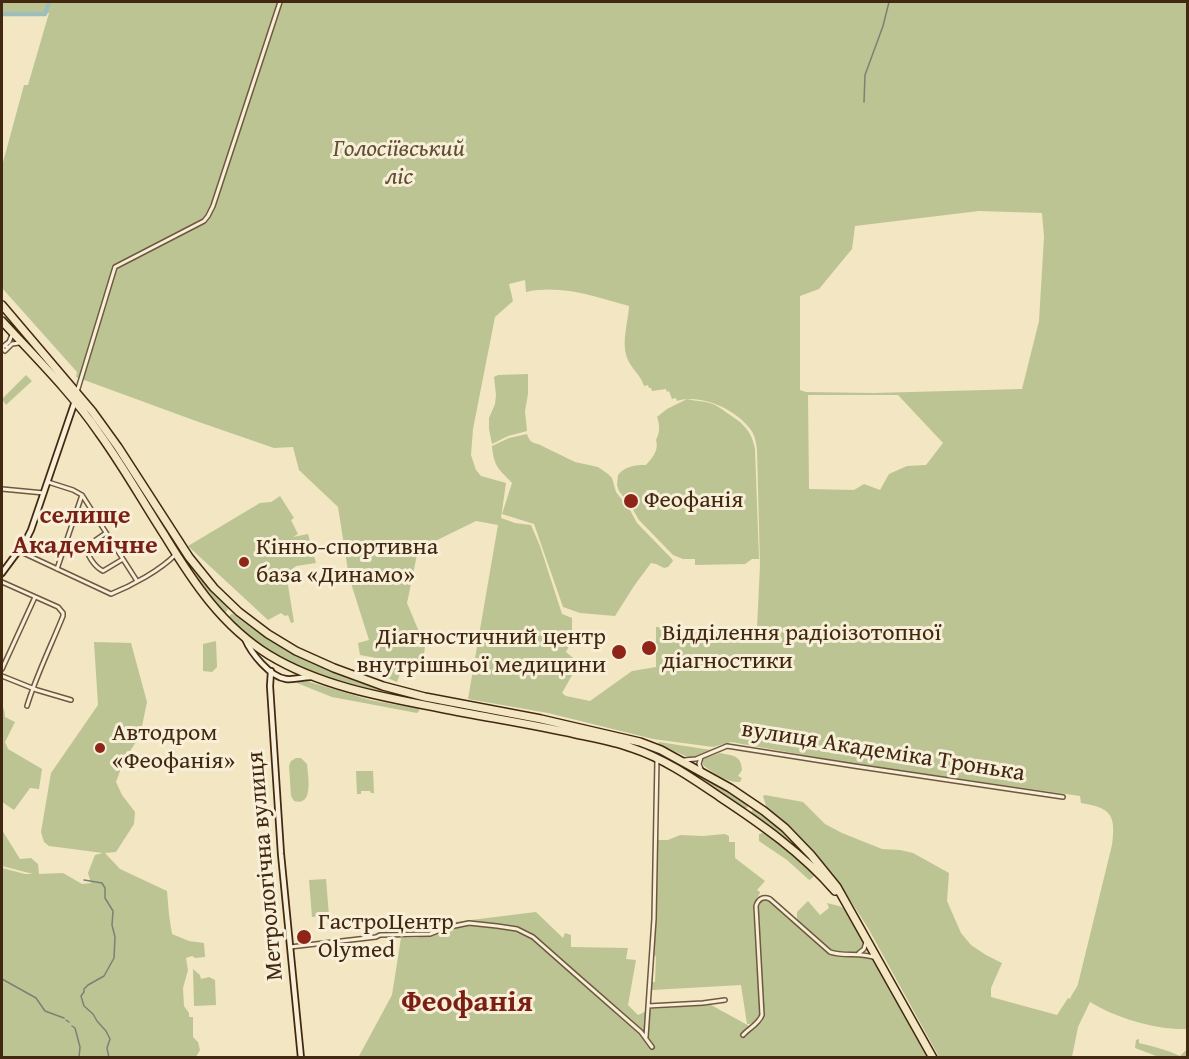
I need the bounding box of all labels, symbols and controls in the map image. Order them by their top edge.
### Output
park label: Голосіївський ліс [333,136,465,192]
place label: Феофанія [644,487,743,515]
marker: Феофанія [622,492,640,510]
district label: селище Академічне [12,500,158,562]
place label: Кінно-спортивна база «Динамо» [256,534,438,590]
marker: Кінно-спортивна база «Динамо» [237,555,251,569]
place label: Відділення радіоізотопної діагностики [662,620,942,676]
place label: Діагностичний центр внутрішньої медицини [357,624,606,680]
marker: Відділення радіоізотопної діагностики [640,639,658,657]
marker: Діагностичний центр внутрішньої медицини [610,643,628,661]
street label: вулиця Академіка Тронька [739,715,1027,789]
place label: Автодром «Феофанія» [112,720,235,776]
marker: Автодром «Феофанія» [93,741,107,755]
street label: Метрологічна вулиця [242,750,290,982]
place label: ГастроЦентр Olymed [318,909,454,965]
marker: ГастроЦентр Olymed [295,928,313,946]
district label: Феофанія [401,985,533,1021]

